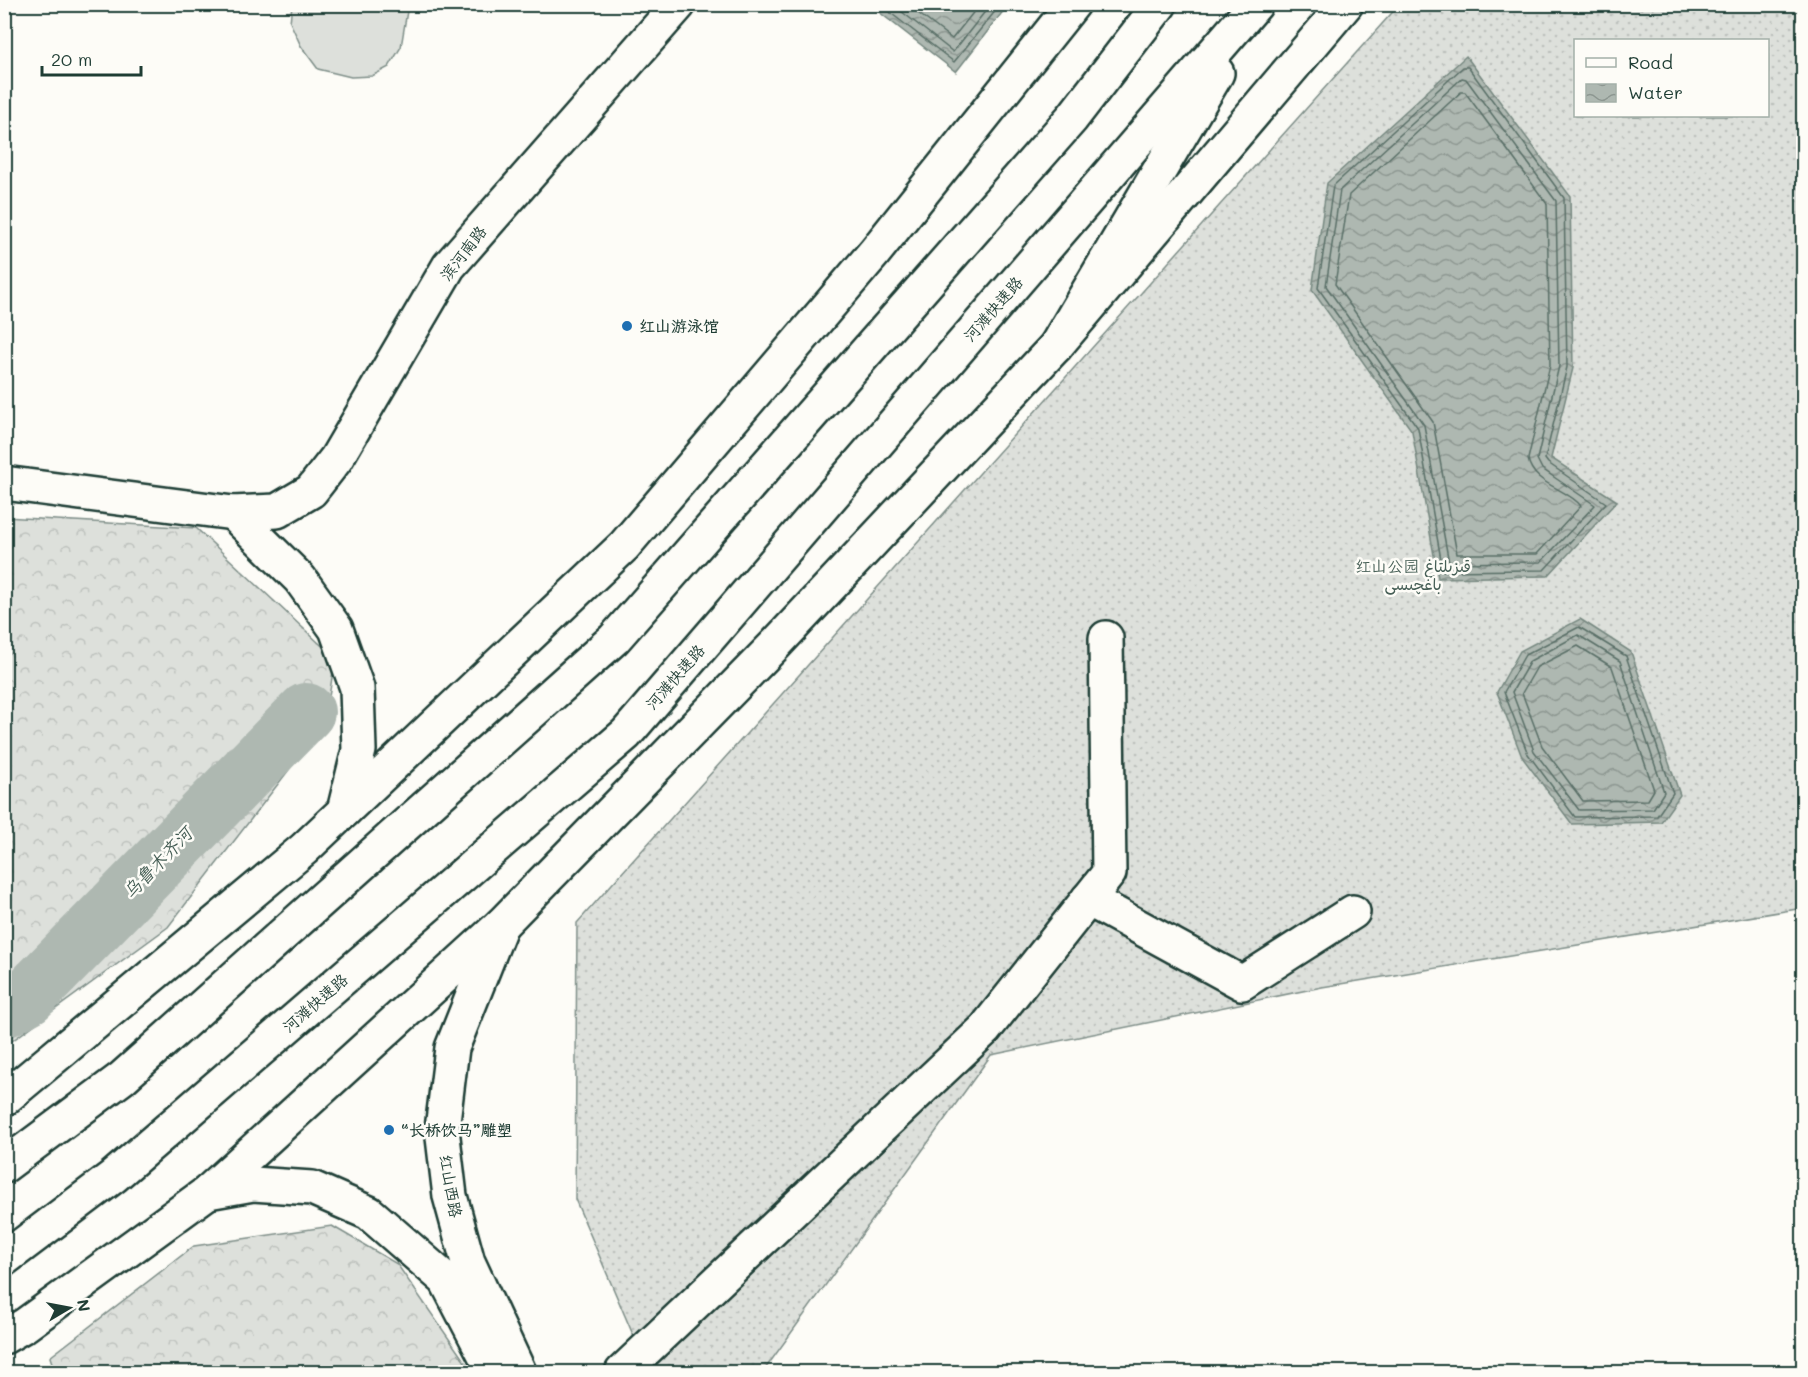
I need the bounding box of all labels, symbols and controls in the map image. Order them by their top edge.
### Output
scale bar [42,39,141,77]
legend [1574,39,1769,117]
text: 20 m [51,47,92,71]
text: Road [1628,50,1673,74]
text: Water [1628,80,1683,104]
street label: 滨河南路 [435,221,491,284]
street label: 河滩快速路 [958,272,1027,346]
place label: 红山游泳馆 [639,315,719,336]
marker: 红山游泳馆 [620,319,634,333]
park label: 红山公园 قىزىلتاغ باغچىسى [1355,555,1471,595]
street label: 河滩快速路 [640,640,709,714]
water label: 乌鲁木齐河 [117,819,199,903]
street label: 河滩快速路 [278,968,352,1037]
place label: “长桥饮马”雕塑 [401,1119,513,1140]
marker: “长桥饮马”雕塑 [382,1123,396,1137]
street label: 红山西路 [436,1153,467,1219]
north arrow [39,1278,99,1338]
text: N [73,1297,96,1313]

